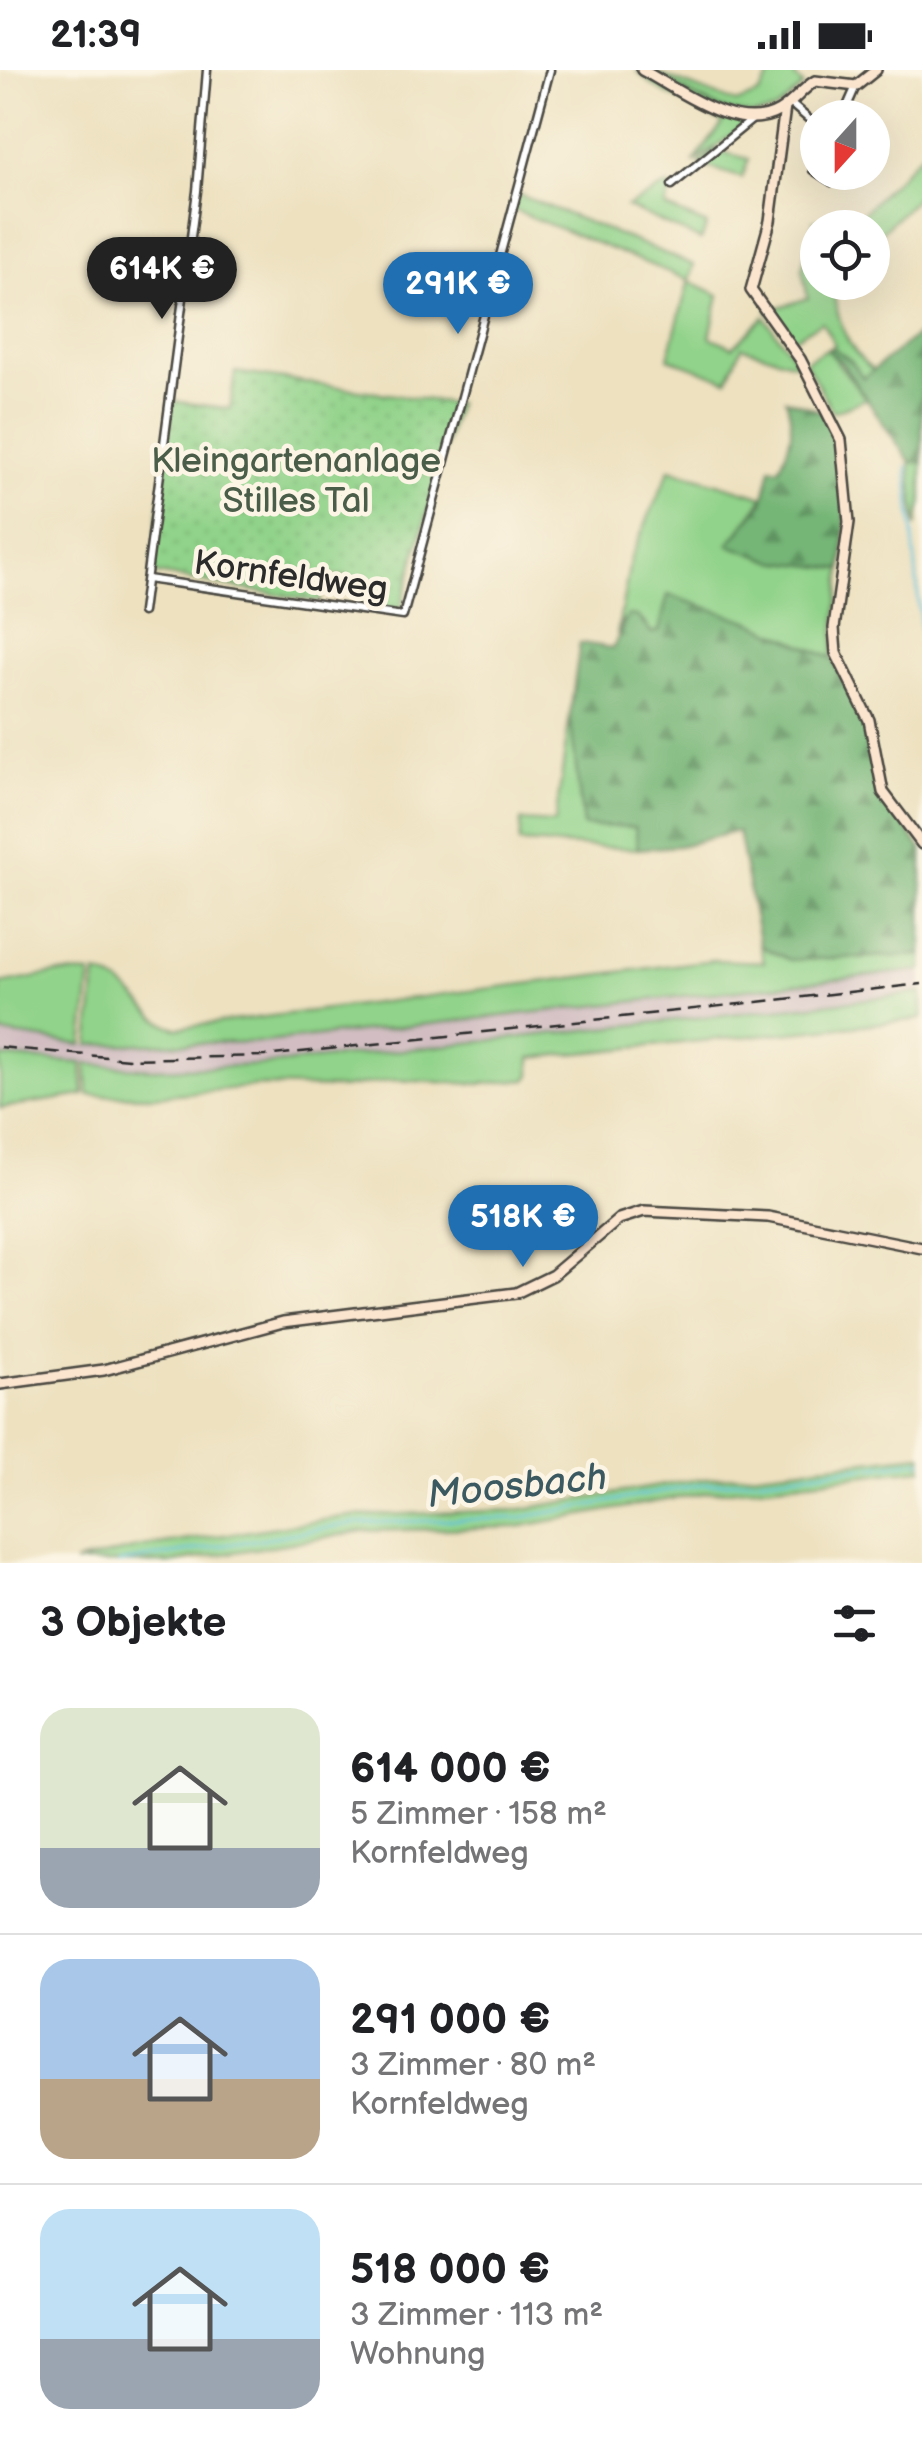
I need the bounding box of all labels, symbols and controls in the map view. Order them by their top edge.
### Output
text: 21:39 [50,13,142,58]
north arrow [800,100,890,190]
map controls [800,100,890,300]
button: locate [800,210,890,300]
pin: 614K € [81,237,243,322]
text: 614K € [109,250,215,289]
pin: 291K € [377,252,539,337]
text: 291K € [405,265,511,304]
park label: Kleingartenanlage Stilles Tal [151,440,441,523]
street label: Kornfeldweg [191,542,391,611]
pin: 518K € [442,1185,604,1270]
text: 518K € [470,1198,576,1237]
water label: Moosbach [425,1455,609,1518]
icon: filters [827,1596,882,1651]
text: 3 Objekte [40,1598,226,1649]
text: 614 000 € [350,1744,551,1795]
icon: home [120,1748,240,1868]
text: 5 Zimmer · 158 m² [350,1795,607,1834]
text: Kornfeldweg [350,1834,529,1873]
text: 291 000 € [350,1995,550,2046]
icon: home [120,1999,240,2119]
text: 3 Zimmer · 80 m² [350,2046,596,2085]
text: Kornfeldweg [350,2085,529,2124]
text: 518 000 € [350,2245,550,2296]
icon: home [120,2249,240,2369]
text: 3 Zimmer · 113 m² [350,2296,603,2335]
text: Wohnung [350,2335,485,2374]

